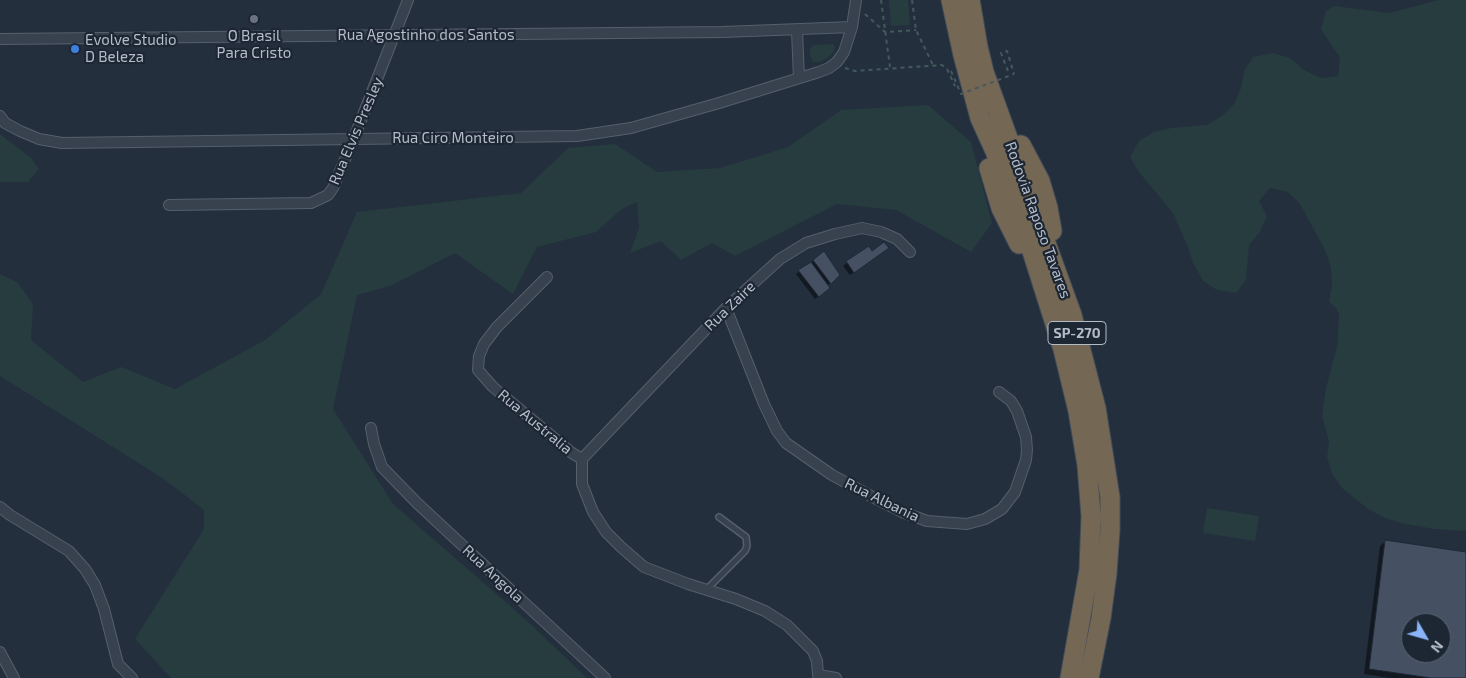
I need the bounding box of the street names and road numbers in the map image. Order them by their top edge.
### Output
street label: Rua Agostinho dos Santos [337,26,515,44]
street label: Rua Elvis Presley [325,74,387,188]
street label: Rua Ciro Monteiro [392,129,514,147]
street label: Rodovia Raposo Tavares [1001,139,1075,301]
street label: Rua Zaire [701,277,759,335]
road number: SP-270 [1048,322,1106,344]
street label: Rua Australia [494,386,576,458]
street label: Rua Albania [842,474,922,526]
street label: Rua Angola [459,541,527,607]

